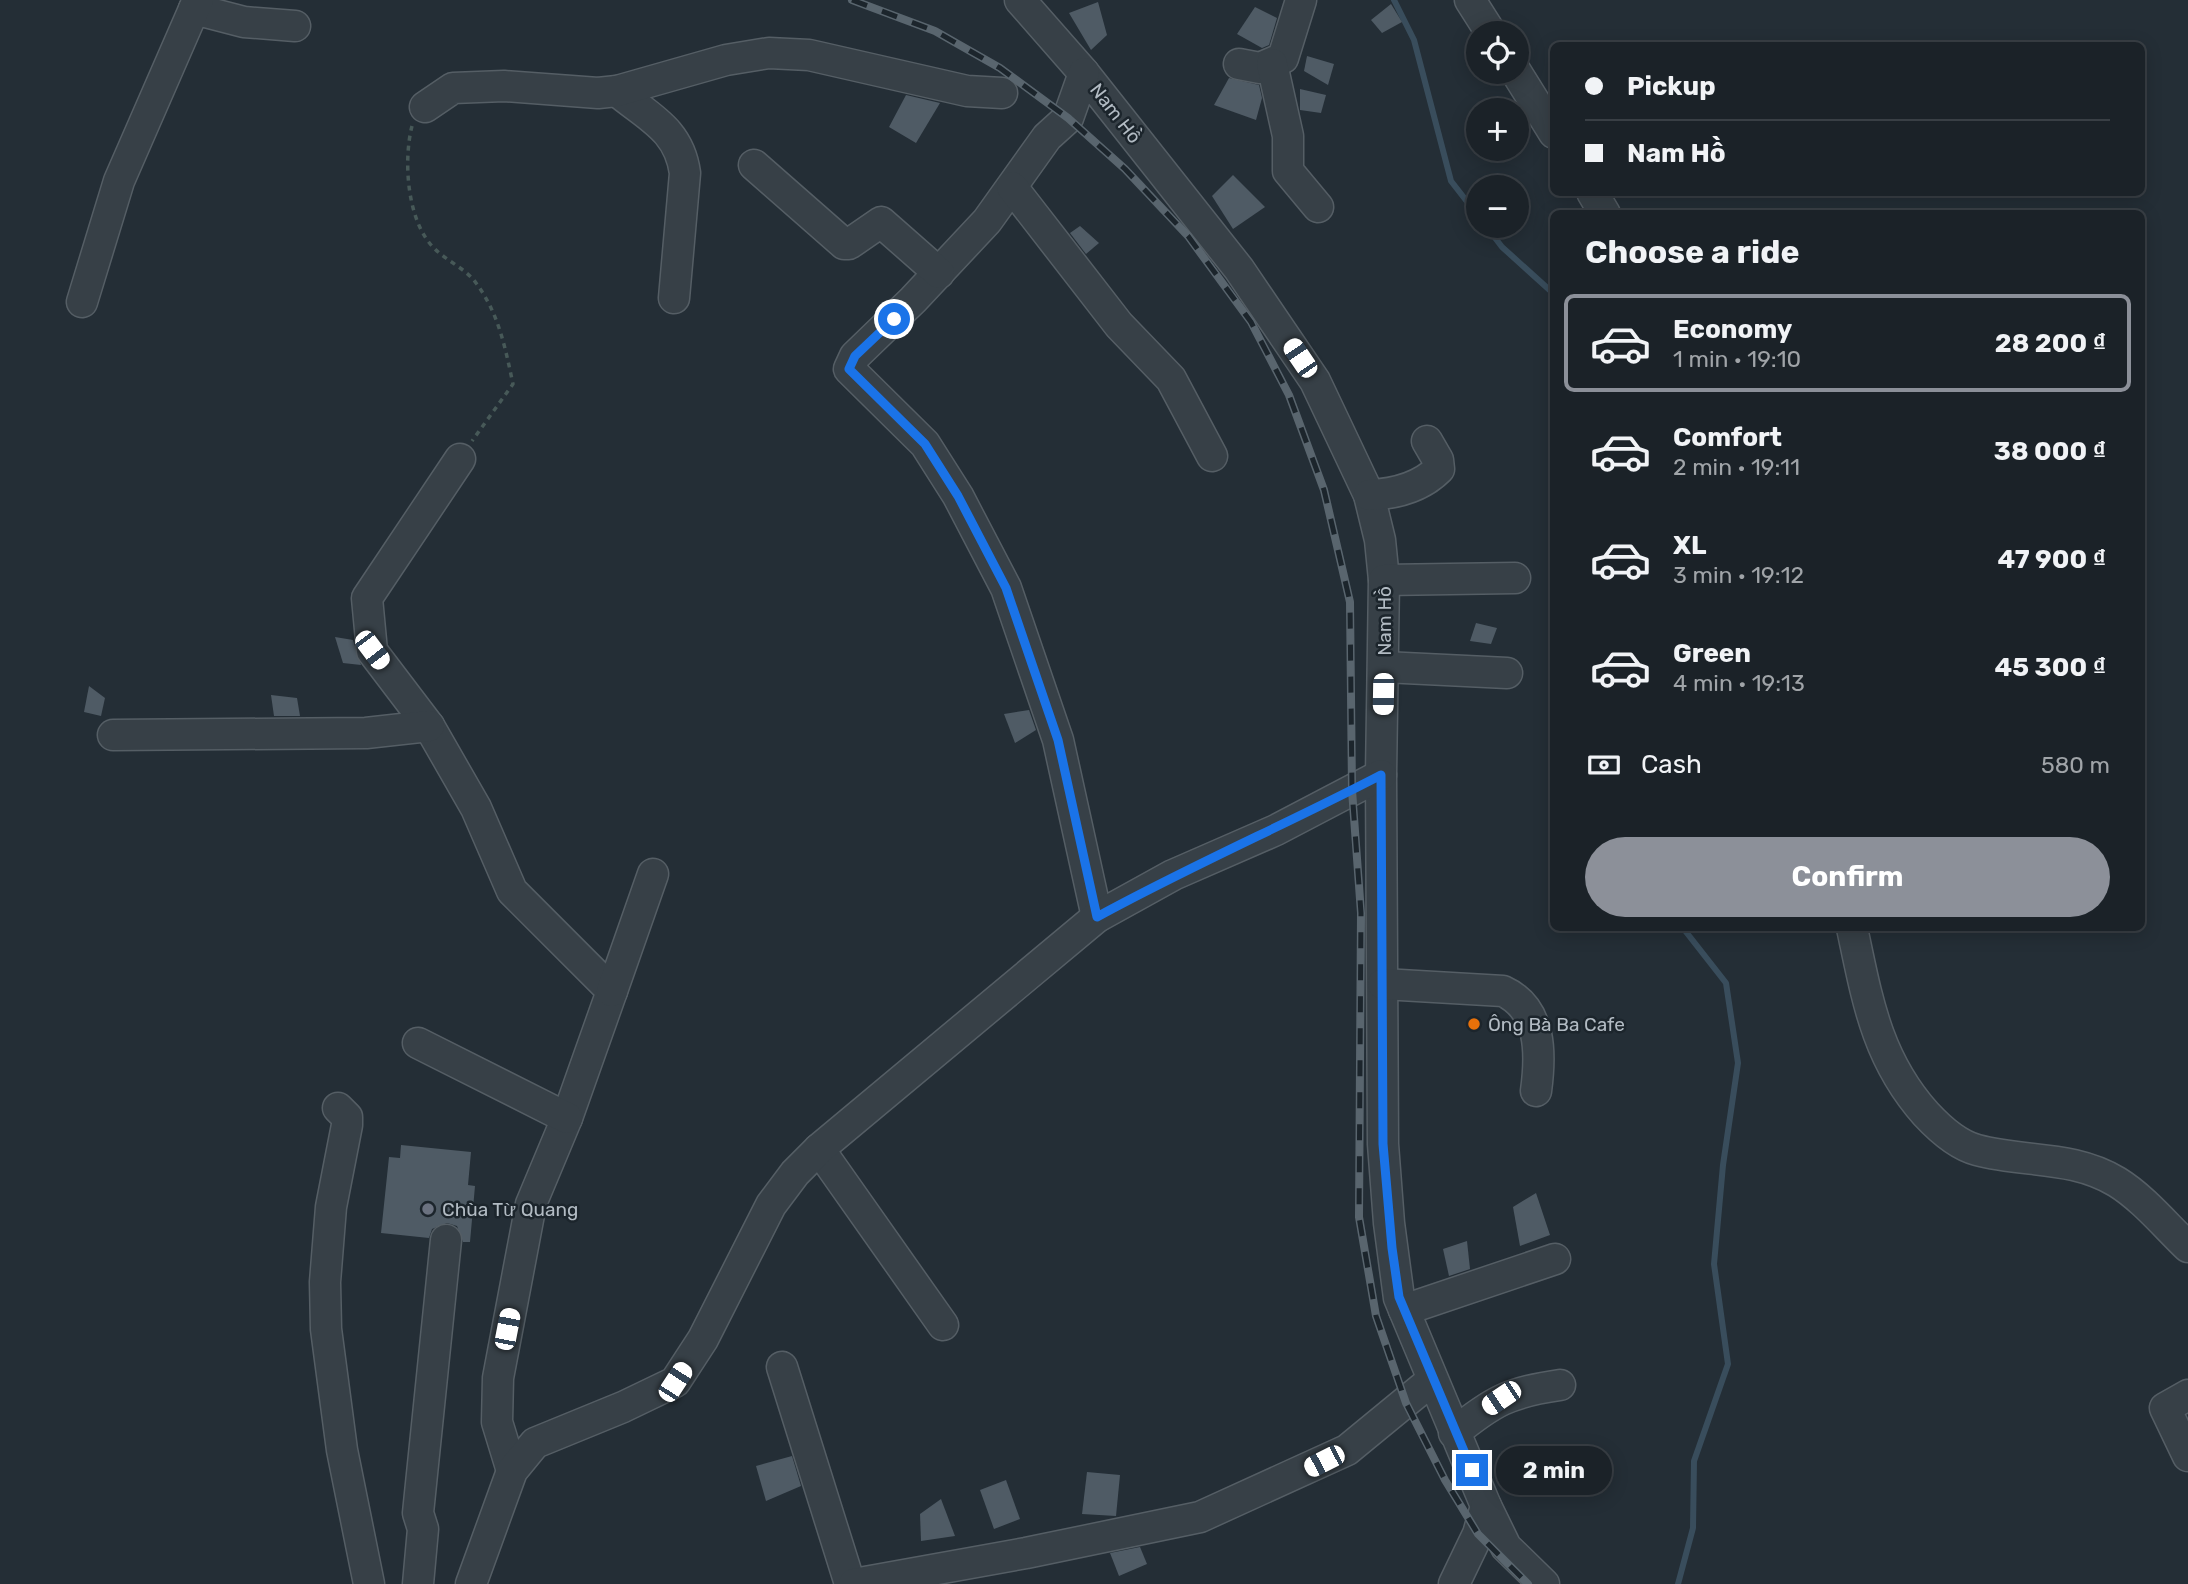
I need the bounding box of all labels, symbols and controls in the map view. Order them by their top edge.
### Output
map controls [1466,21,1529,238]
button: locate [1466,21,1529,84]
text: Pickup [1627,71,1716,102]
street label: Nam Hồ [1085,79,1146,148]
button: + [1466,98,1529,161]
text: Nam Hồ [1627,138,1726,169]
button: − [1466,175,1529,238]
text: Choose a ride [1585,233,1799,271]
route start [878,303,910,335]
icon: car [1589,312,1652,375]
text: Economy [1673,314,1792,345]
text: 28 200 ₫ [1995,328,2106,359]
car [1280,335,1321,381]
text: 1 min · 19:10 [1673,345,1801,373]
icon: car [1589,420,1652,483]
text: Comfort [1673,422,1782,453]
text: 38 000 ₫ [1994,436,2106,467]
text: 2 min · 19:11 [1673,453,1800,481]
icon: car [1589,528,1652,591]
text: XL [1673,530,1706,561]
text: 47 900 ₫ [1998,544,2106,575]
text: 3 min · 19:12 [1673,561,1804,589]
street label: Nam Hồ [1373,586,1396,656]
car [351,627,394,673]
icon: car [1589,636,1652,699]
text: Green [1673,638,1751,669]
text: 45 300 ₫ [1995,652,2106,683]
text: 4 min · 19:13 [1673,669,1805,697]
car [1373,673,1394,715]
icon: cash [1585,746,1623,784]
text: Cash [1641,749,1702,780]
text: 580 m [2041,751,2110,779]
button: Confirm [1585,837,2110,917]
place label: Ông Bà Ba Cafe [1488,1013,1625,1036]
marker: Ông Bà Ba Cafe [1466,1016,1482,1032]
place label: Chùa Từ Quang [442,1198,578,1221]
marker: Chùa Từ Quang [420,1201,436,1217]
car [493,1306,522,1352]
car [655,1359,696,1405]
car [1478,1378,1525,1418]
car [1301,1442,1348,1480]
callout: 2 min [1496,1446,1612,1494]
route end [1456,1454,1488,1486]
text: 2 min [1523,1456,1585,1484]

